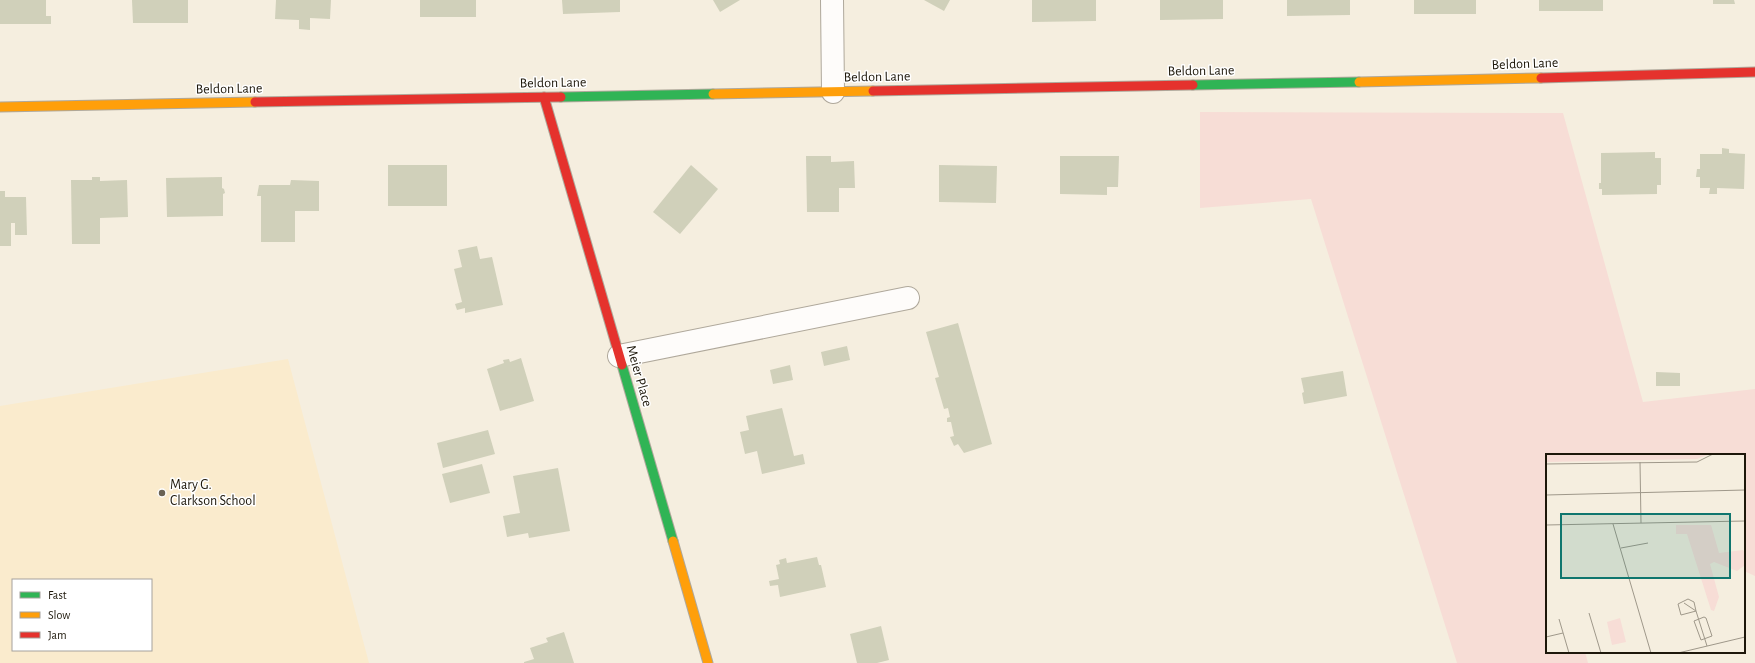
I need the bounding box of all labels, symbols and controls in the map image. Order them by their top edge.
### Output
street label: Beldon Lane [1491,56,1559,72]
street label: Beldon Lane [1168,63,1234,79]
street label: Beldon Lane [844,69,910,85]
street label: Beldon Lane [520,75,586,91]
street label: Beldon Lane [196,81,262,97]
street label: Meier Place [624,344,654,408]
inset map [1546,454,1745,653]
place label: Mary G. Clarkson School [170,478,256,508]
marker: Mary G. Clarkson School [157,488,167,498]
legend [12,579,152,651]
text: Fast [48,589,67,601]
text: Slow [48,609,70,621]
text: Jam [48,629,67,641]

